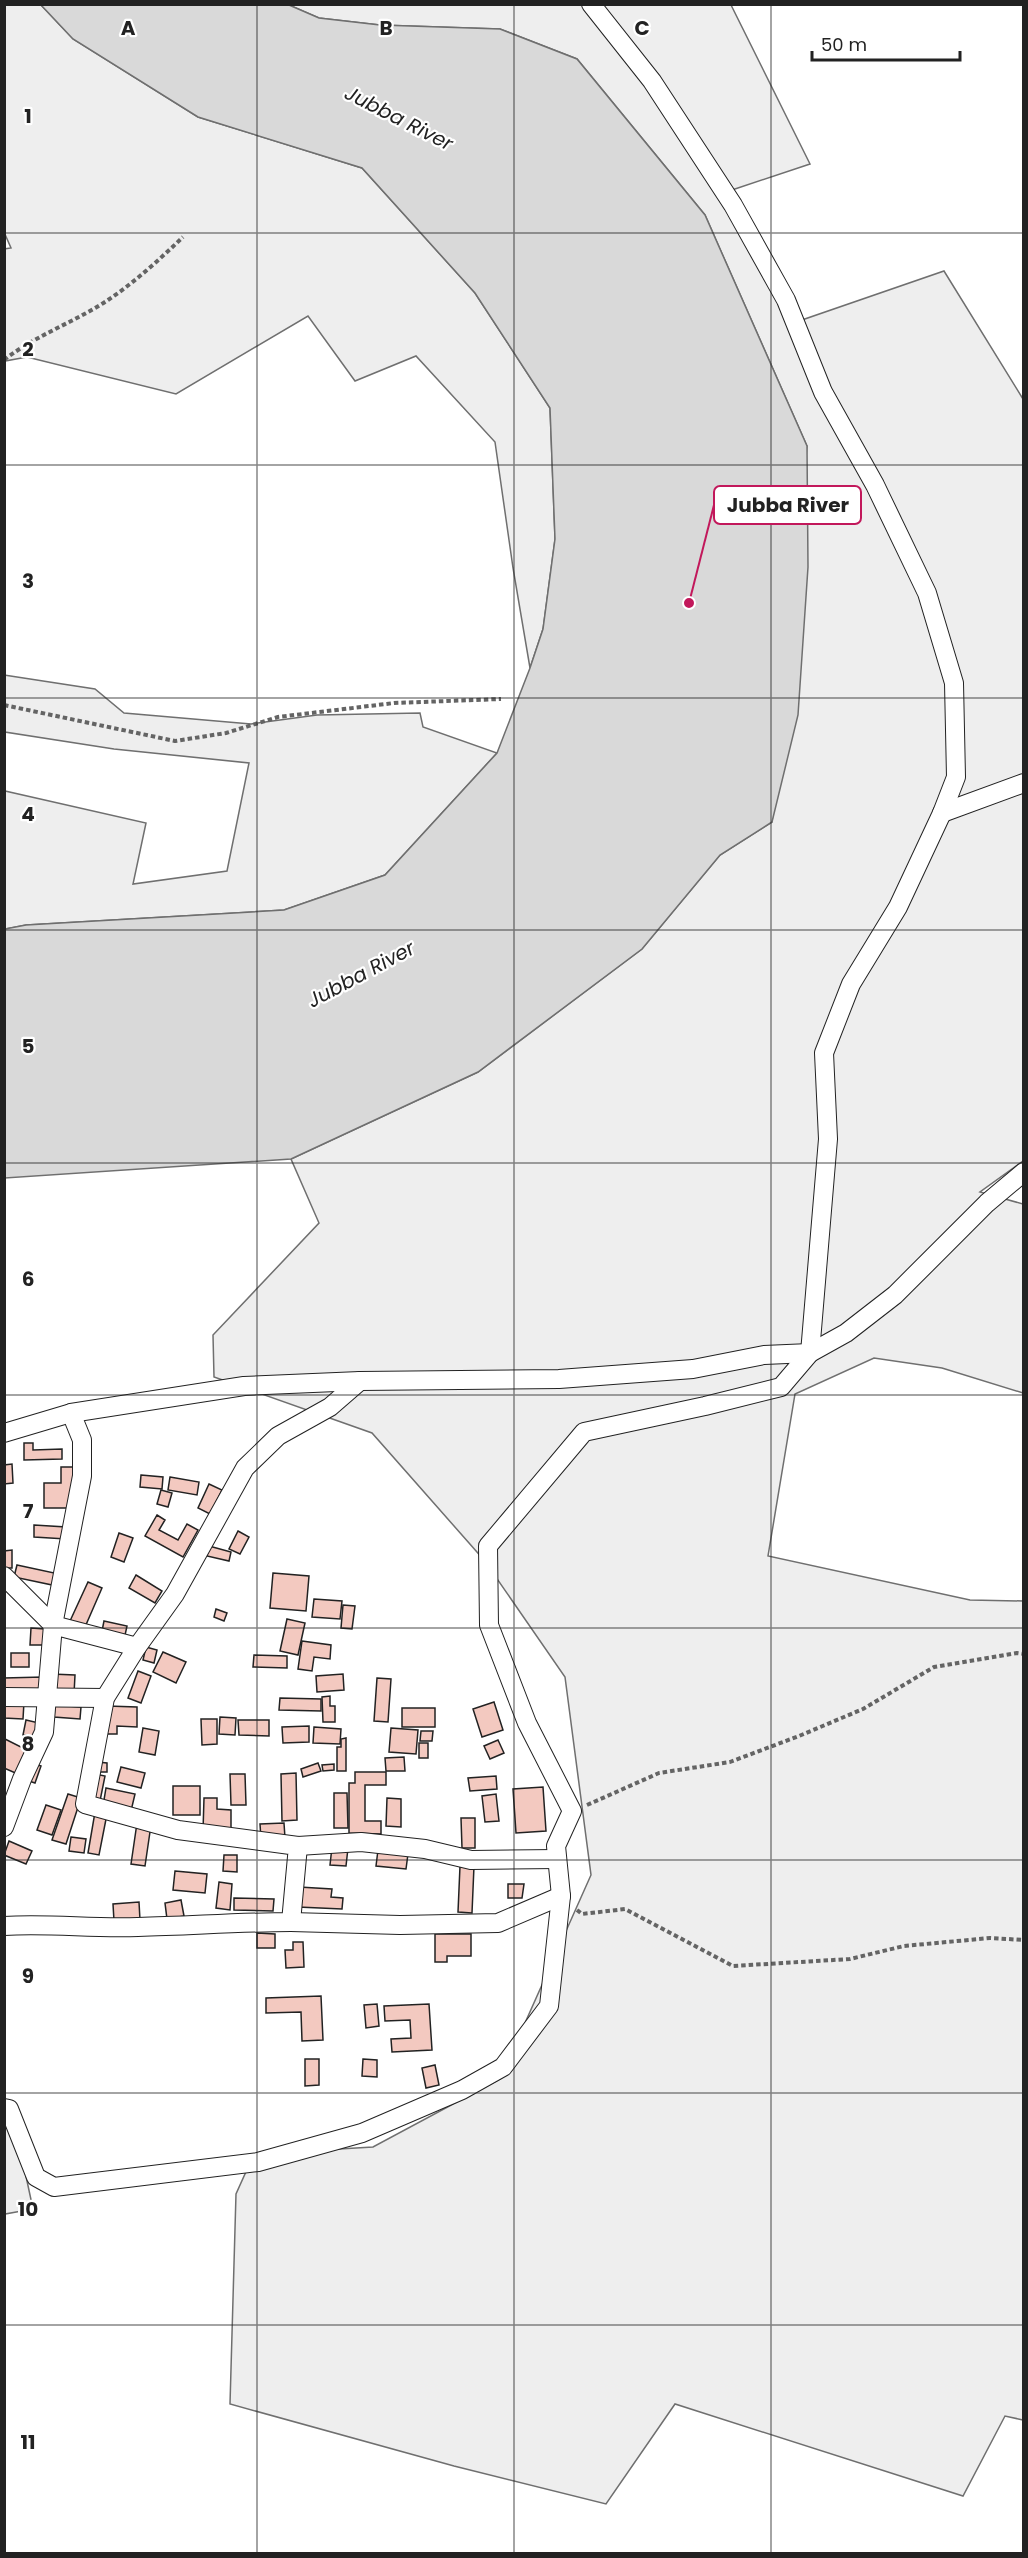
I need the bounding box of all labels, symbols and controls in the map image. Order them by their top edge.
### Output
text: A [121,14,136,42]
text: B [379,14,393,42]
text: C [634,14,650,42]
scale bar [812,24,960,62]
text: 50 m [821,32,867,57]
water label: Jubba River [340,79,458,158]
text: 1 [24,102,32,130]
text: 2 [22,335,34,363]
callout: Jubba River [714,486,861,524]
text: Jubba River [727,491,850,519]
text: 3 [22,567,34,595]
text: 4 [21,800,35,828]
water label: Jubba River [302,934,420,1014]
text: 5 [22,1032,35,1060]
text: 6 [22,1265,34,1293]
text: 7 [23,1497,34,1525]
text: 8 [22,1730,34,1758]
text: 9 [22,1962,34,1990]
text: 10 [18,2195,38,2223]
text: 11 [20,2428,36,2456]

